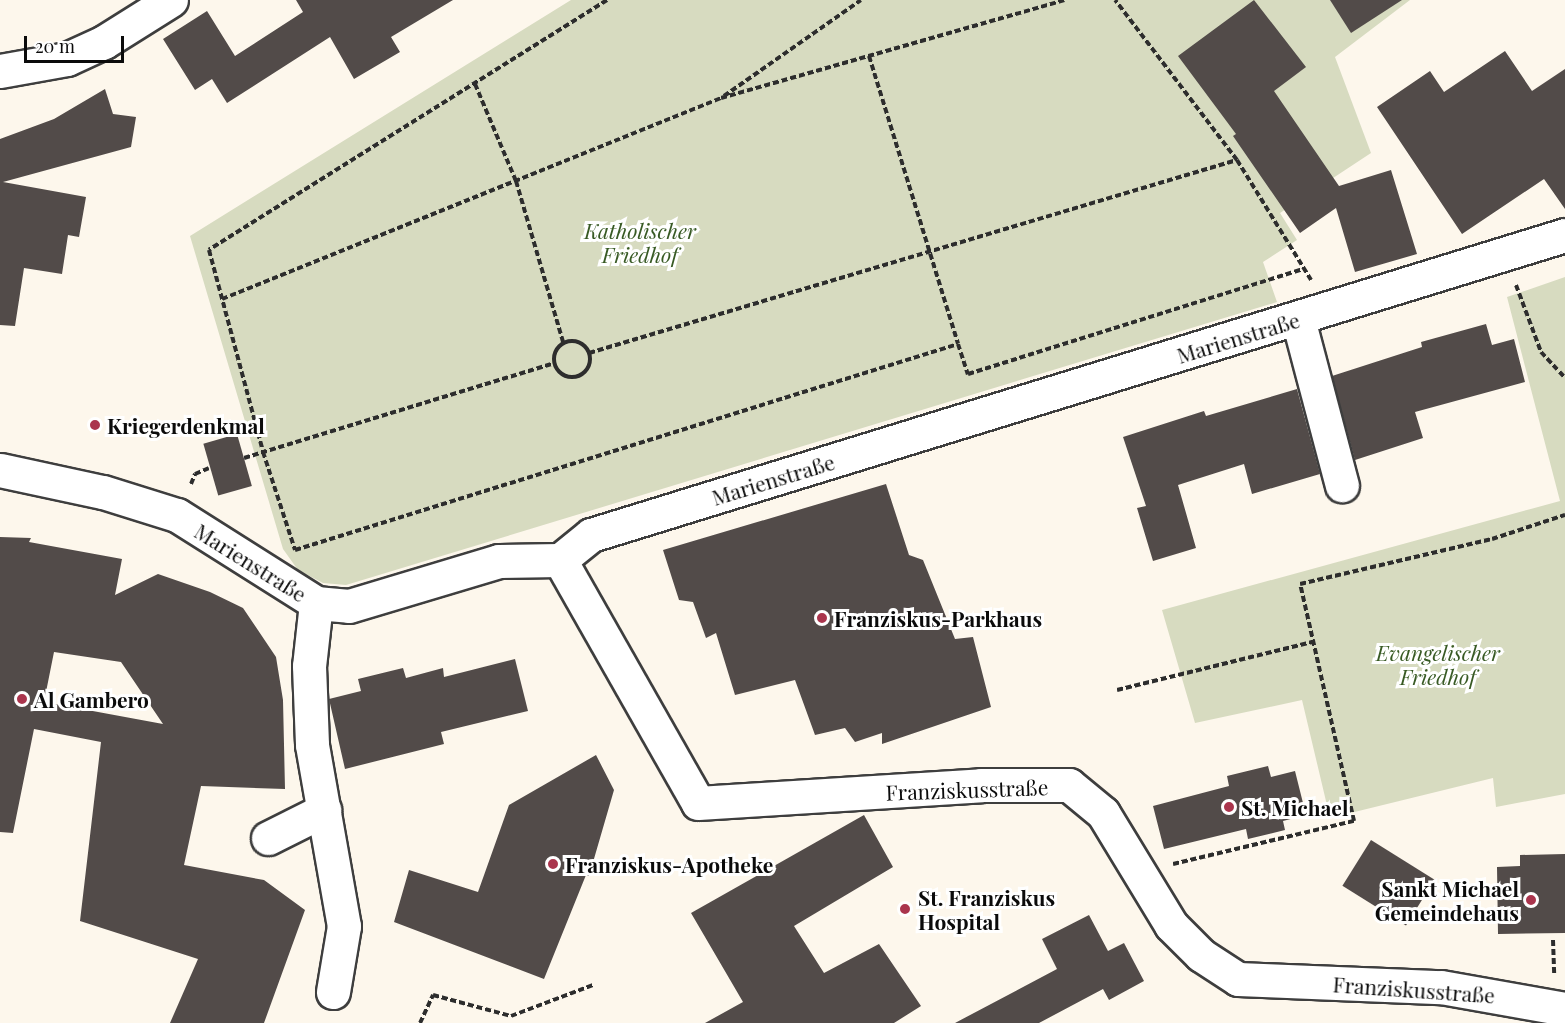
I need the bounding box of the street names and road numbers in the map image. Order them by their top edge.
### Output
street label: Marienstraße [1174,306,1302,368]
street label: Marienstraße [709,448,837,510]
street label: Marienstraße [191,518,311,606]
street label: Franziskusstraße [885,774,1049,804]
street label: Franziskusstraße [1332,971,1496,1007]

